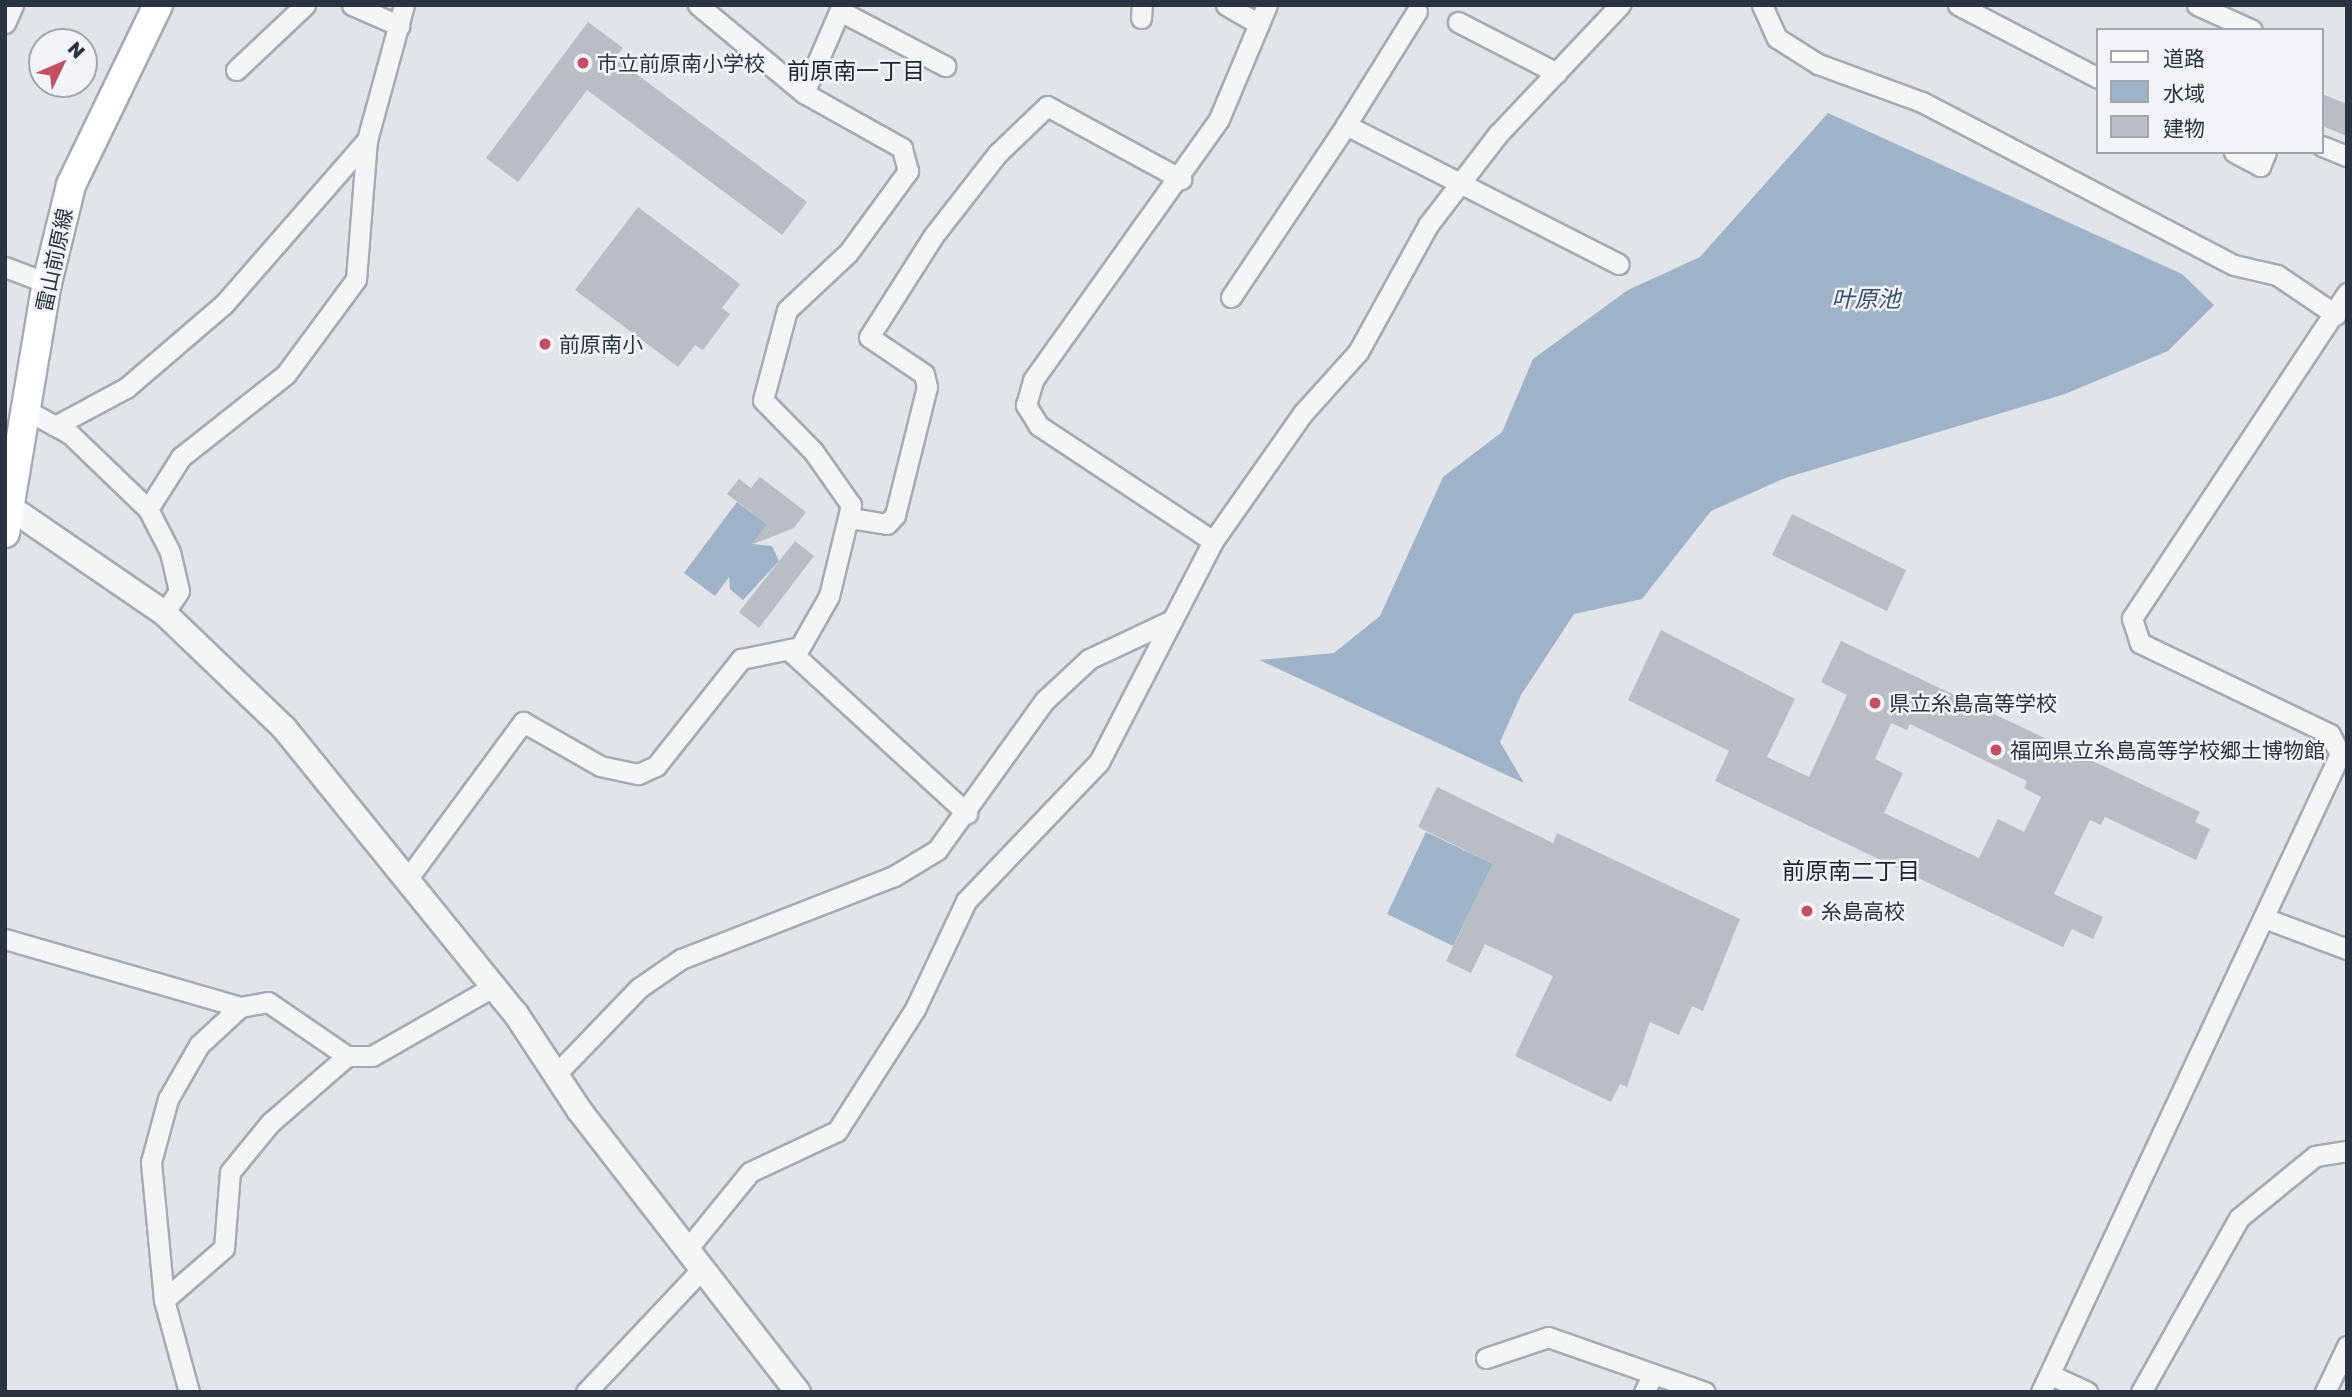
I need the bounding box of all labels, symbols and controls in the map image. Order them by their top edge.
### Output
north arrow [28,28,98,98]
legend [2096,28,2324,154]
text: N [64,36,90,63]
text: 道路 [2163,45,2205,71]
place label: 市立前原南小学校 [597,50,765,76]
marker: 市立前原南小学校 [575,55,591,71]
district label: 前原南一丁目 [787,56,925,84]
text: 水域 [2163,80,2205,106]
text: 建物 [2163,115,2205,141]
street label: 雷山前原線 [31,206,77,314]
water label: 叶原池 [1832,284,1900,312]
place label: 前原南小 [559,331,643,357]
marker: 前原南小 [537,336,553,352]
place label: 県立糸島高等学校 [1889,690,2057,716]
marker: 県立糸島高等学校 [1867,695,1883,711]
place label: 福岡県立糸島高等学校郷土博物館 [2010,737,2325,763]
marker: 福岡県立糸島高等学校郷土博物館 [1988,742,2004,758]
district label: 前原南二丁目 [1782,856,1920,884]
place label: 糸島高校 [1821,898,1905,924]
marker: 糸島高校 [1799,903,1815,919]

